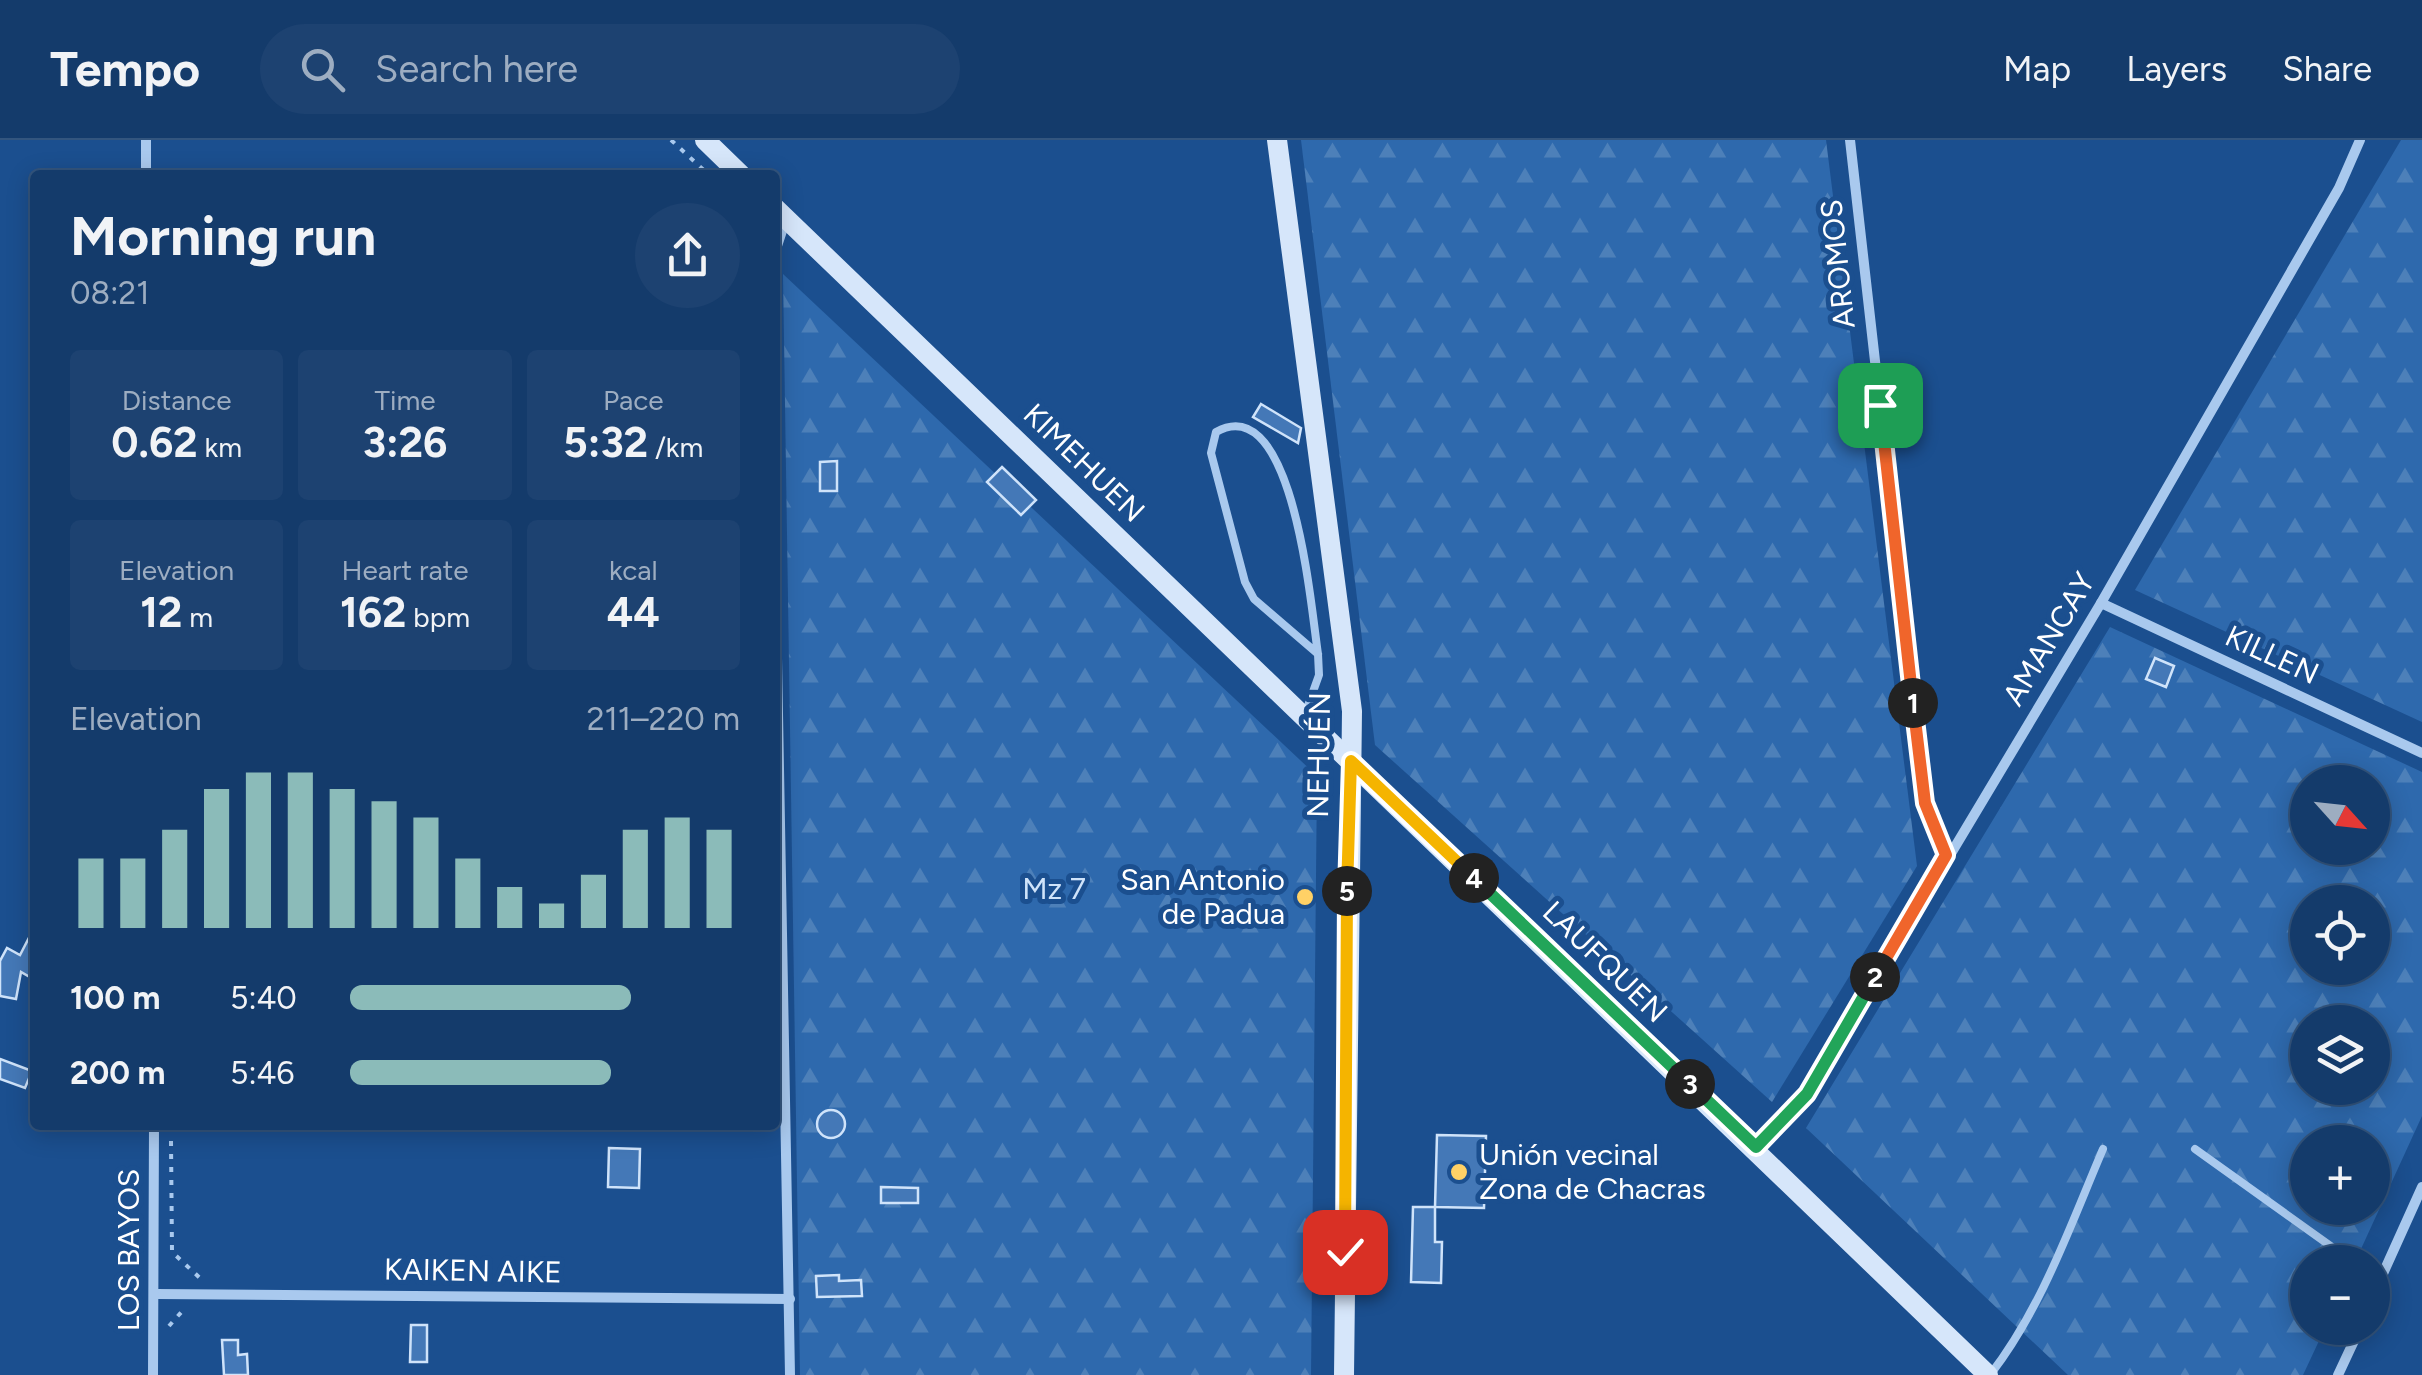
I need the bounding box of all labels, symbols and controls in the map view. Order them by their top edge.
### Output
search box [260,24,960,114]
text: Tempo [50,40,200,98]
icon: search [295,42,350,97]
text: Search here [375,46,578,92]
text: Map [2003,48,2071,90]
text: Layers [2126,48,2227,90]
text: Share [2282,48,2372,90]
street label: AROMOS [1812,198,1863,330]
text: Morning run [70,203,376,269]
button: share [635,203,740,308]
text: 08:21 [70,274,149,312]
pin [1838,363,1923,448]
icon: arrive [1853,378,1908,433]
text: Distance [122,383,232,417]
text: Time [374,383,436,417]
text: Pace [603,383,664,417]
street label: KIMEHUEN [1016,396,1153,530]
text: 0.62 [111,417,198,468]
text: 3:26 [363,417,447,468]
text: 5:32 [563,417,648,468]
text: km [198,430,242,464]
text: /km [648,430,703,464]
text: Elevation [119,553,234,587]
text: Heart rate [341,553,469,587]
text: kcal [609,553,658,587]
street label: AMANCAY [1994,565,2103,712]
text: 12 [140,587,182,638]
text: 162 [340,587,406,638]
text: 44 [607,587,660,638]
text: m [182,600,213,634]
text: bpm [406,600,470,634]
street label: KILLEN [2220,617,2325,692]
pin: 1 [1888,678,1938,728]
text: 1 [1907,686,1919,720]
street label: NEHUÉN [1299,692,1338,818]
text: Elevation [70,700,202,738]
text: 211–220 m [587,700,740,738]
north arrow [2290,765,2390,865]
map controls [2290,765,2390,1345]
pin: 4 [1449,853,1499,903]
place label: San Antonio de Padua [1120,861,1285,932]
text: 4 [1465,861,1483,895]
pin: 5 [1322,866,1372,916]
park label: Mz 7 [1022,870,1086,907]
text: 5 [1339,874,1355,908]
button: locate [2290,885,2390,985]
marker: San Antonio de Padua [1294,886,1316,908]
street label: LAUFQUEN [1535,893,1675,1030]
pin: 2 [1850,952,1900,1002]
text: 2 [1867,960,1883,994]
text: 100 m [70,979,161,1017]
text: 5:40 [230,979,297,1017]
button: layers [2290,1005,2390,1105]
text: 200 m [70,1054,166,1092]
text: 5:46 [230,1054,294,1092]
pin: 3 [1665,1059,1715,1109]
text: 3 [1682,1067,1698,1101]
button: + [2290,1125,2390,1225]
place label: Unión vecinal Zona de Chacras [1479,1136,1706,1207]
marker: Unión vecinal Zona de Chacras [1448,1161,1470,1183]
street label: LOS BAYOS [110,1169,147,1331]
pin [1303,1210,1388,1295]
icon: check [1318,1225,1373,1280]
button: − [2290,1245,2390,1345]
street label: KAIKEN AIKE [384,1250,562,1291]

